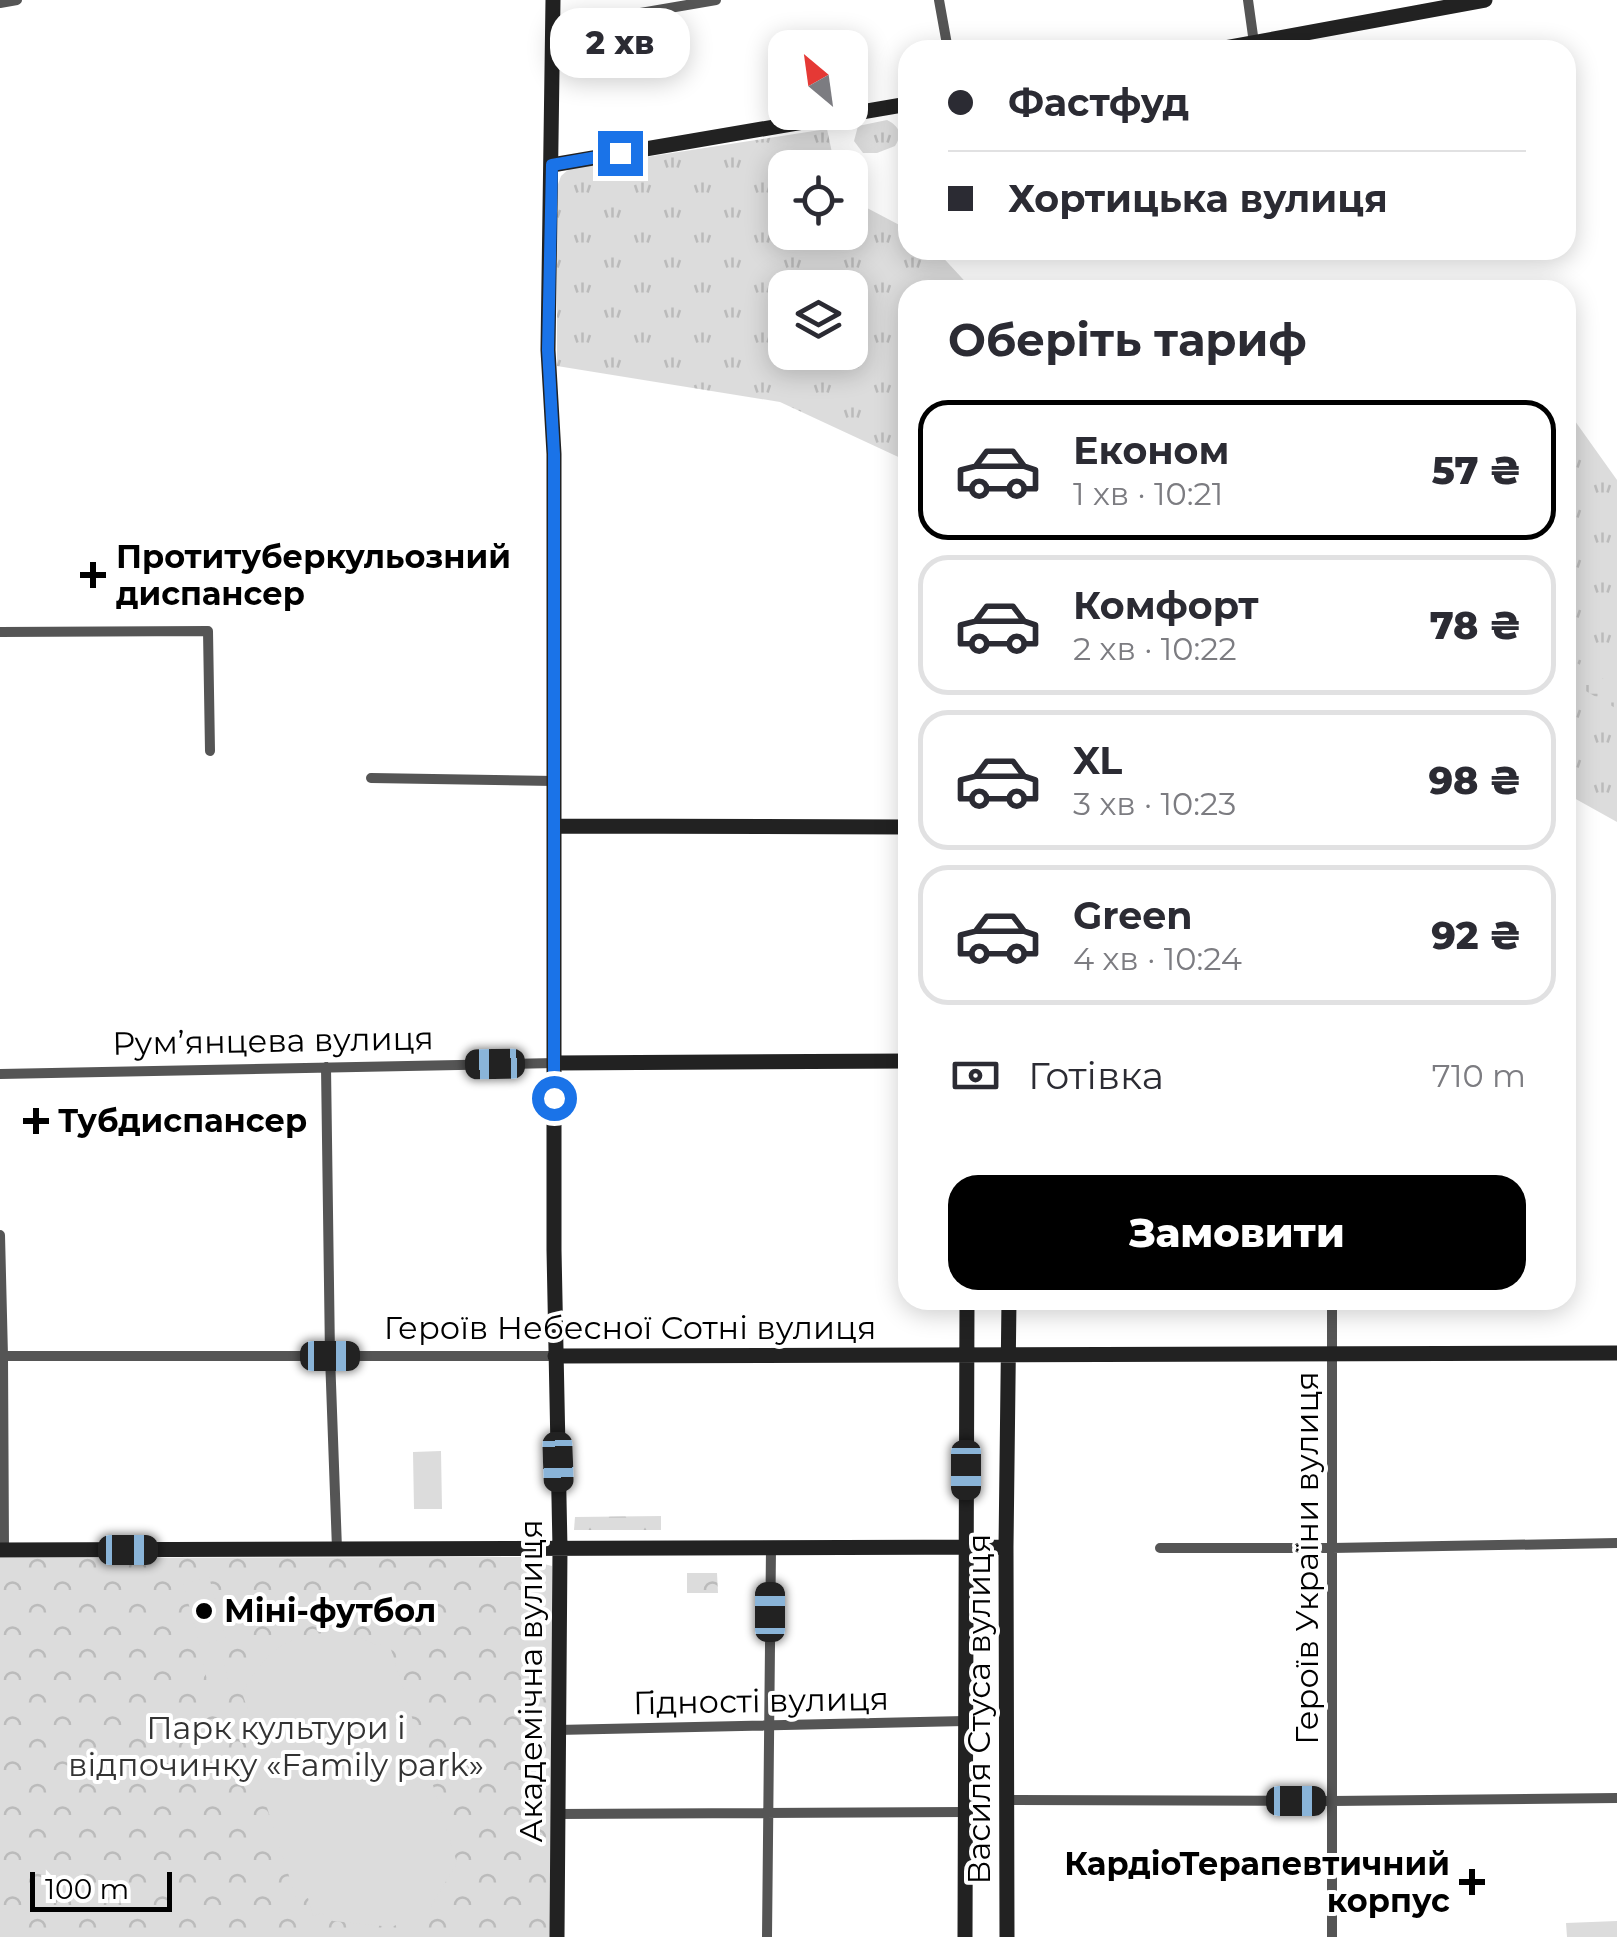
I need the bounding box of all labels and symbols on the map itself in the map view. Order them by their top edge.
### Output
callout: 2 хв [550,8,690,78]
north arrow [768,30,868,130]
route end [598,131,643,176]
place label: Протитуберкульозний диспансер [116,537,511,613]
marker: Протитуберкульозний диспансер [80,562,106,588]
street label: Рум’янцева вулиця [112,1018,434,1063]
car [465,1048,525,1080]
route start [532,1076,577,1121]
place label: Тубдиспансер [58,1101,307,1140]
marker: Тубдиспансер [23,1108,49,1134]
street label: Героїв Небесної Сотні вулиця [384,1308,876,1347]
car [300,1341,360,1371]
street label: Героїв України вулиця [1287,1371,1326,1745]
car [542,1431,574,1493]
car [951,1440,981,1500]
street label: Академічна вулиця [511,1519,550,1843]
street label: Василя Стуса вулиця [959,1534,998,1884]
car [98,1535,158,1565]
car [755,1582,785,1642]
place label: Міні-футбол [224,1591,436,1630]
marker: Міні-футбол [193,1600,215,1622]
street label: Гідності вулиця [633,1679,889,1722]
park label: Парк культури і відпочинку «Family park» [68,1708,484,1784]
car [1266,1786,1326,1816]
place label: КардіоТерапевтичний корпус [1064,1844,1450,1920]
scale bar [30,1867,172,1912]
marker: КардіоТерапевтичний корпус [1459,1869,1485,1895]

